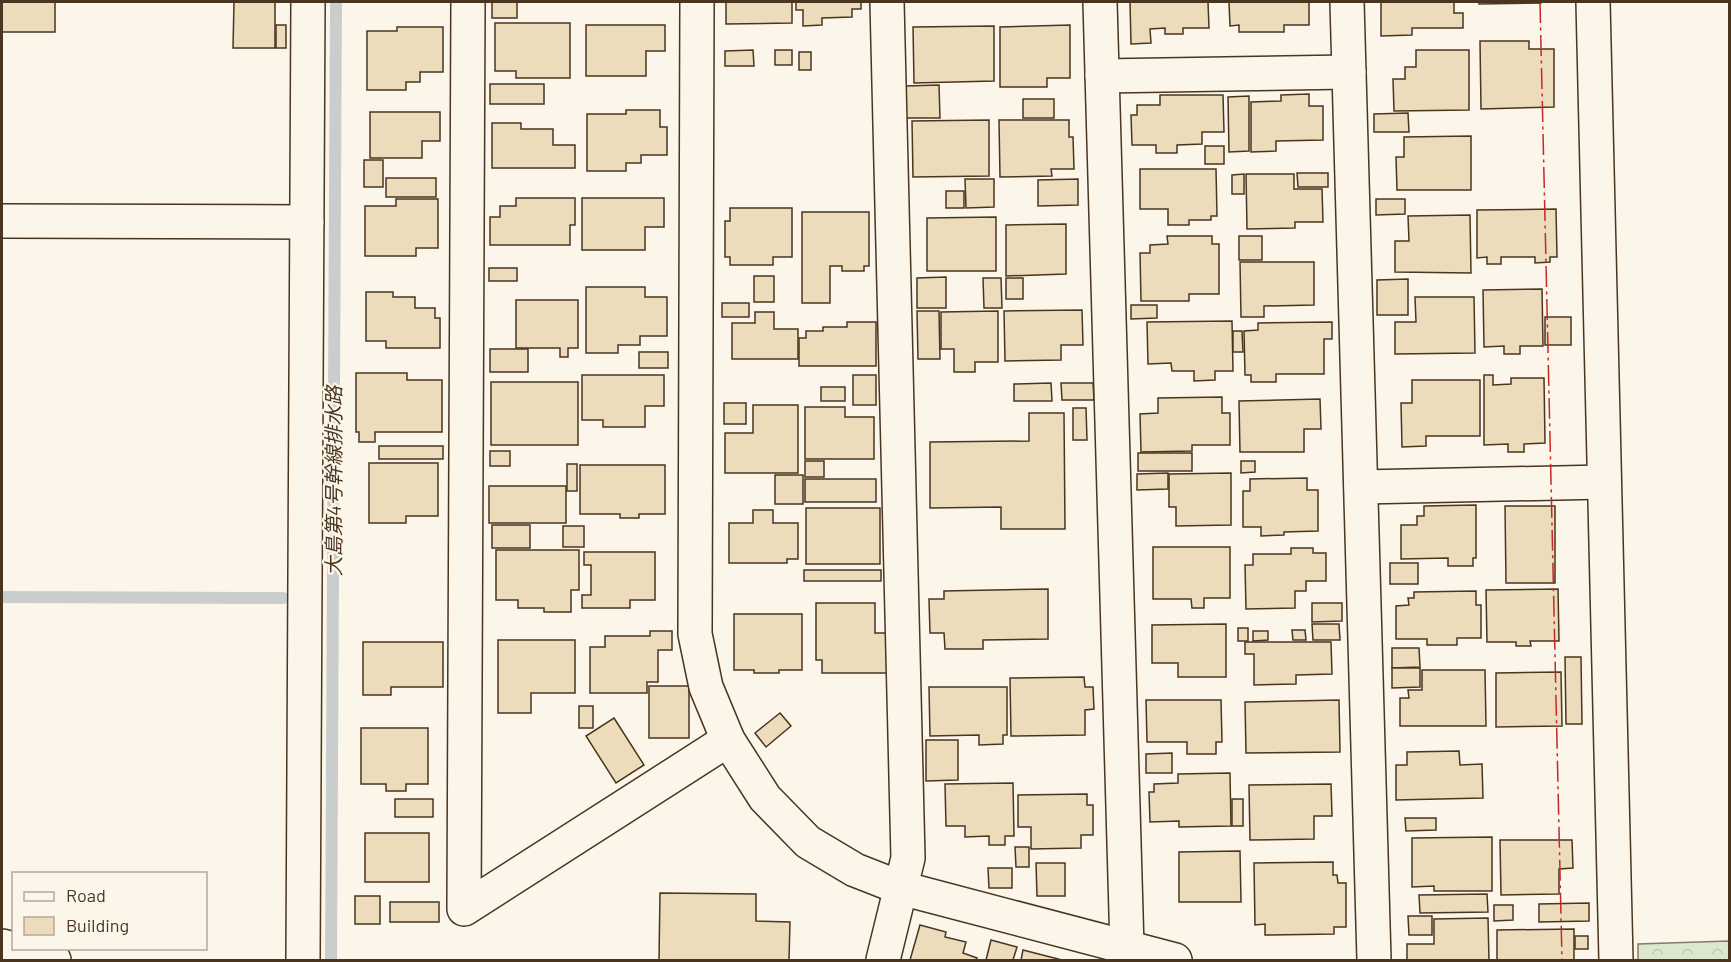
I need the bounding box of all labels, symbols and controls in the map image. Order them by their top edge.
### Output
water label: 大島第4号幹線排水路 [321,384,345,576]
legend [12,872,207,950]
text: Road [66,884,106,906]
text: Building [66,914,129,936]

